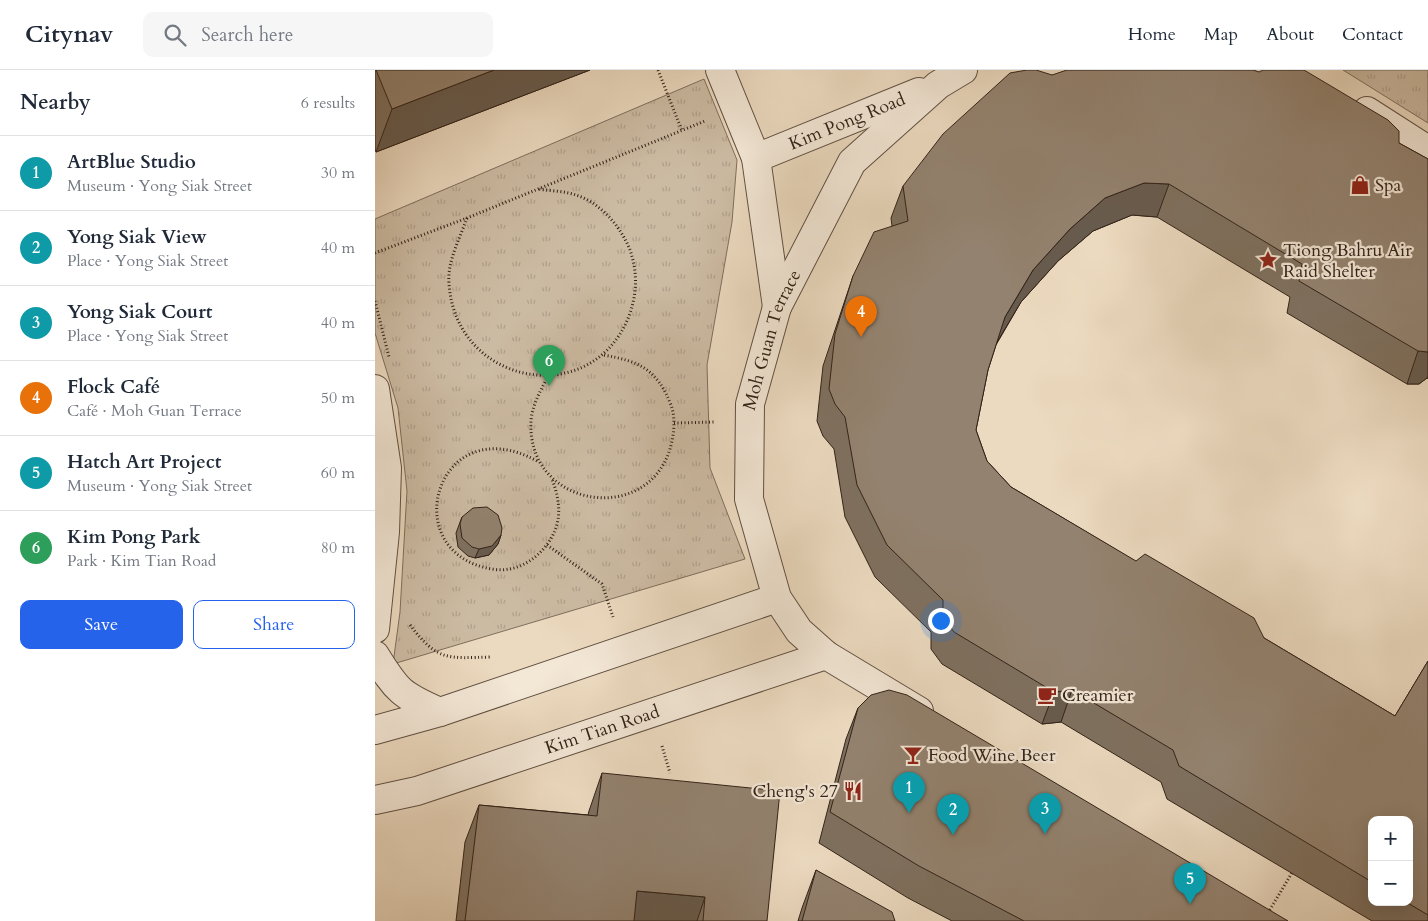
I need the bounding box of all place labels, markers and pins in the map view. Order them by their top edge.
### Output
place label: Spa [1375,173,1402,198]
shop icon: Spa [1349,174,1371,196]
place label: Tiong Bahru Air Raid Shelter [1283,238,1412,284]
place icon: Tiong Bahru Air Raid Shelter [1257,249,1279,271]
pin: 4 [845,296,877,337]
pin: 6 [533,345,565,386]
place label: Creamier [1062,683,1134,708]
cafe icon: Creamier [1036,684,1058,706]
place label: Food Wine Beer [928,743,1056,768]
bar icon: Food Wine Beer [902,744,924,766]
pin: 1 [893,772,925,813]
place label: Cheng's 27 [752,779,838,804]
restaurant icon: Cheng's 27 [842,780,864,802]
pin: 3 [1029,793,1061,834]
pin: 2 [937,794,969,835]
pin: 5 [1174,863,1206,904]

